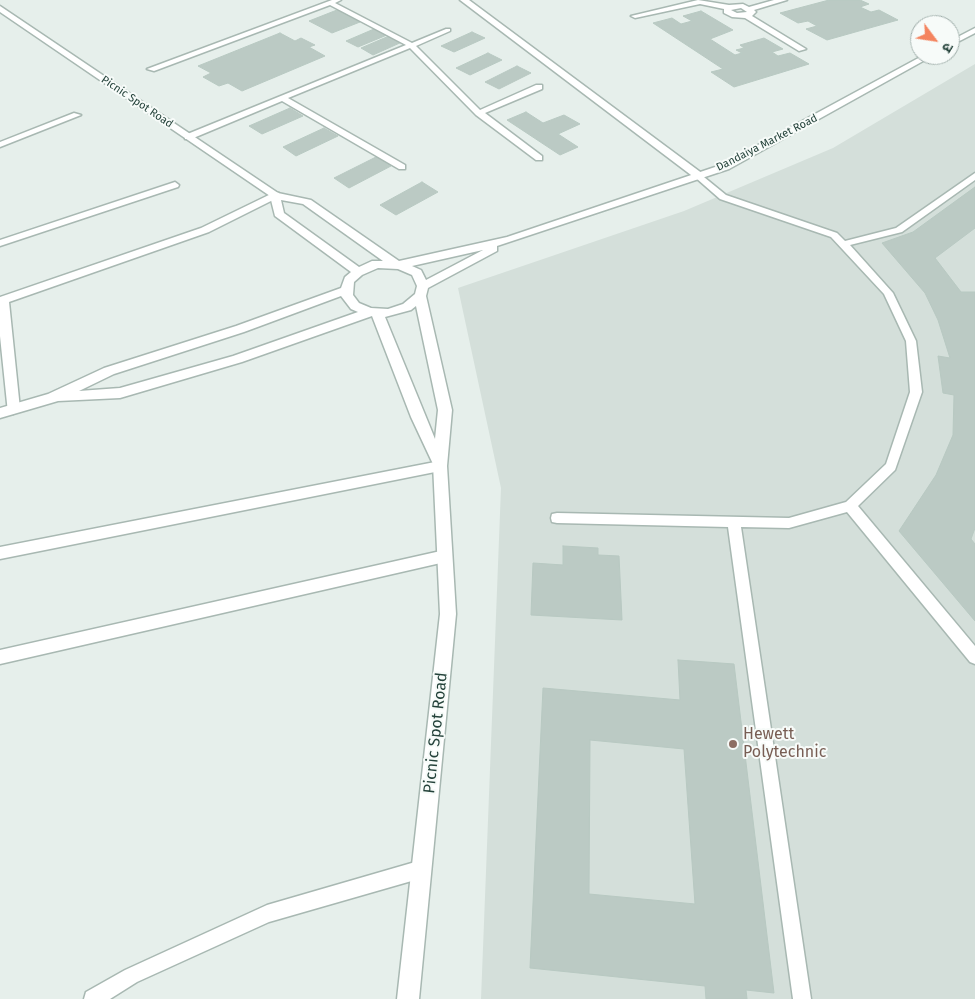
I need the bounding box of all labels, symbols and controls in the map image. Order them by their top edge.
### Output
north arrow [910,15,960,65]
text: उ [938,40,957,55]
street label: Picnic Spot Road [99,73,175,131]
street label: Dandaiya Market Road [714,112,820,174]
street label: Picnic Spot Road [420,671,452,795]
place label: Hewett Polytechnic [743,725,826,763]
marker: Hewett Polytechnic [727,738,739,750]

